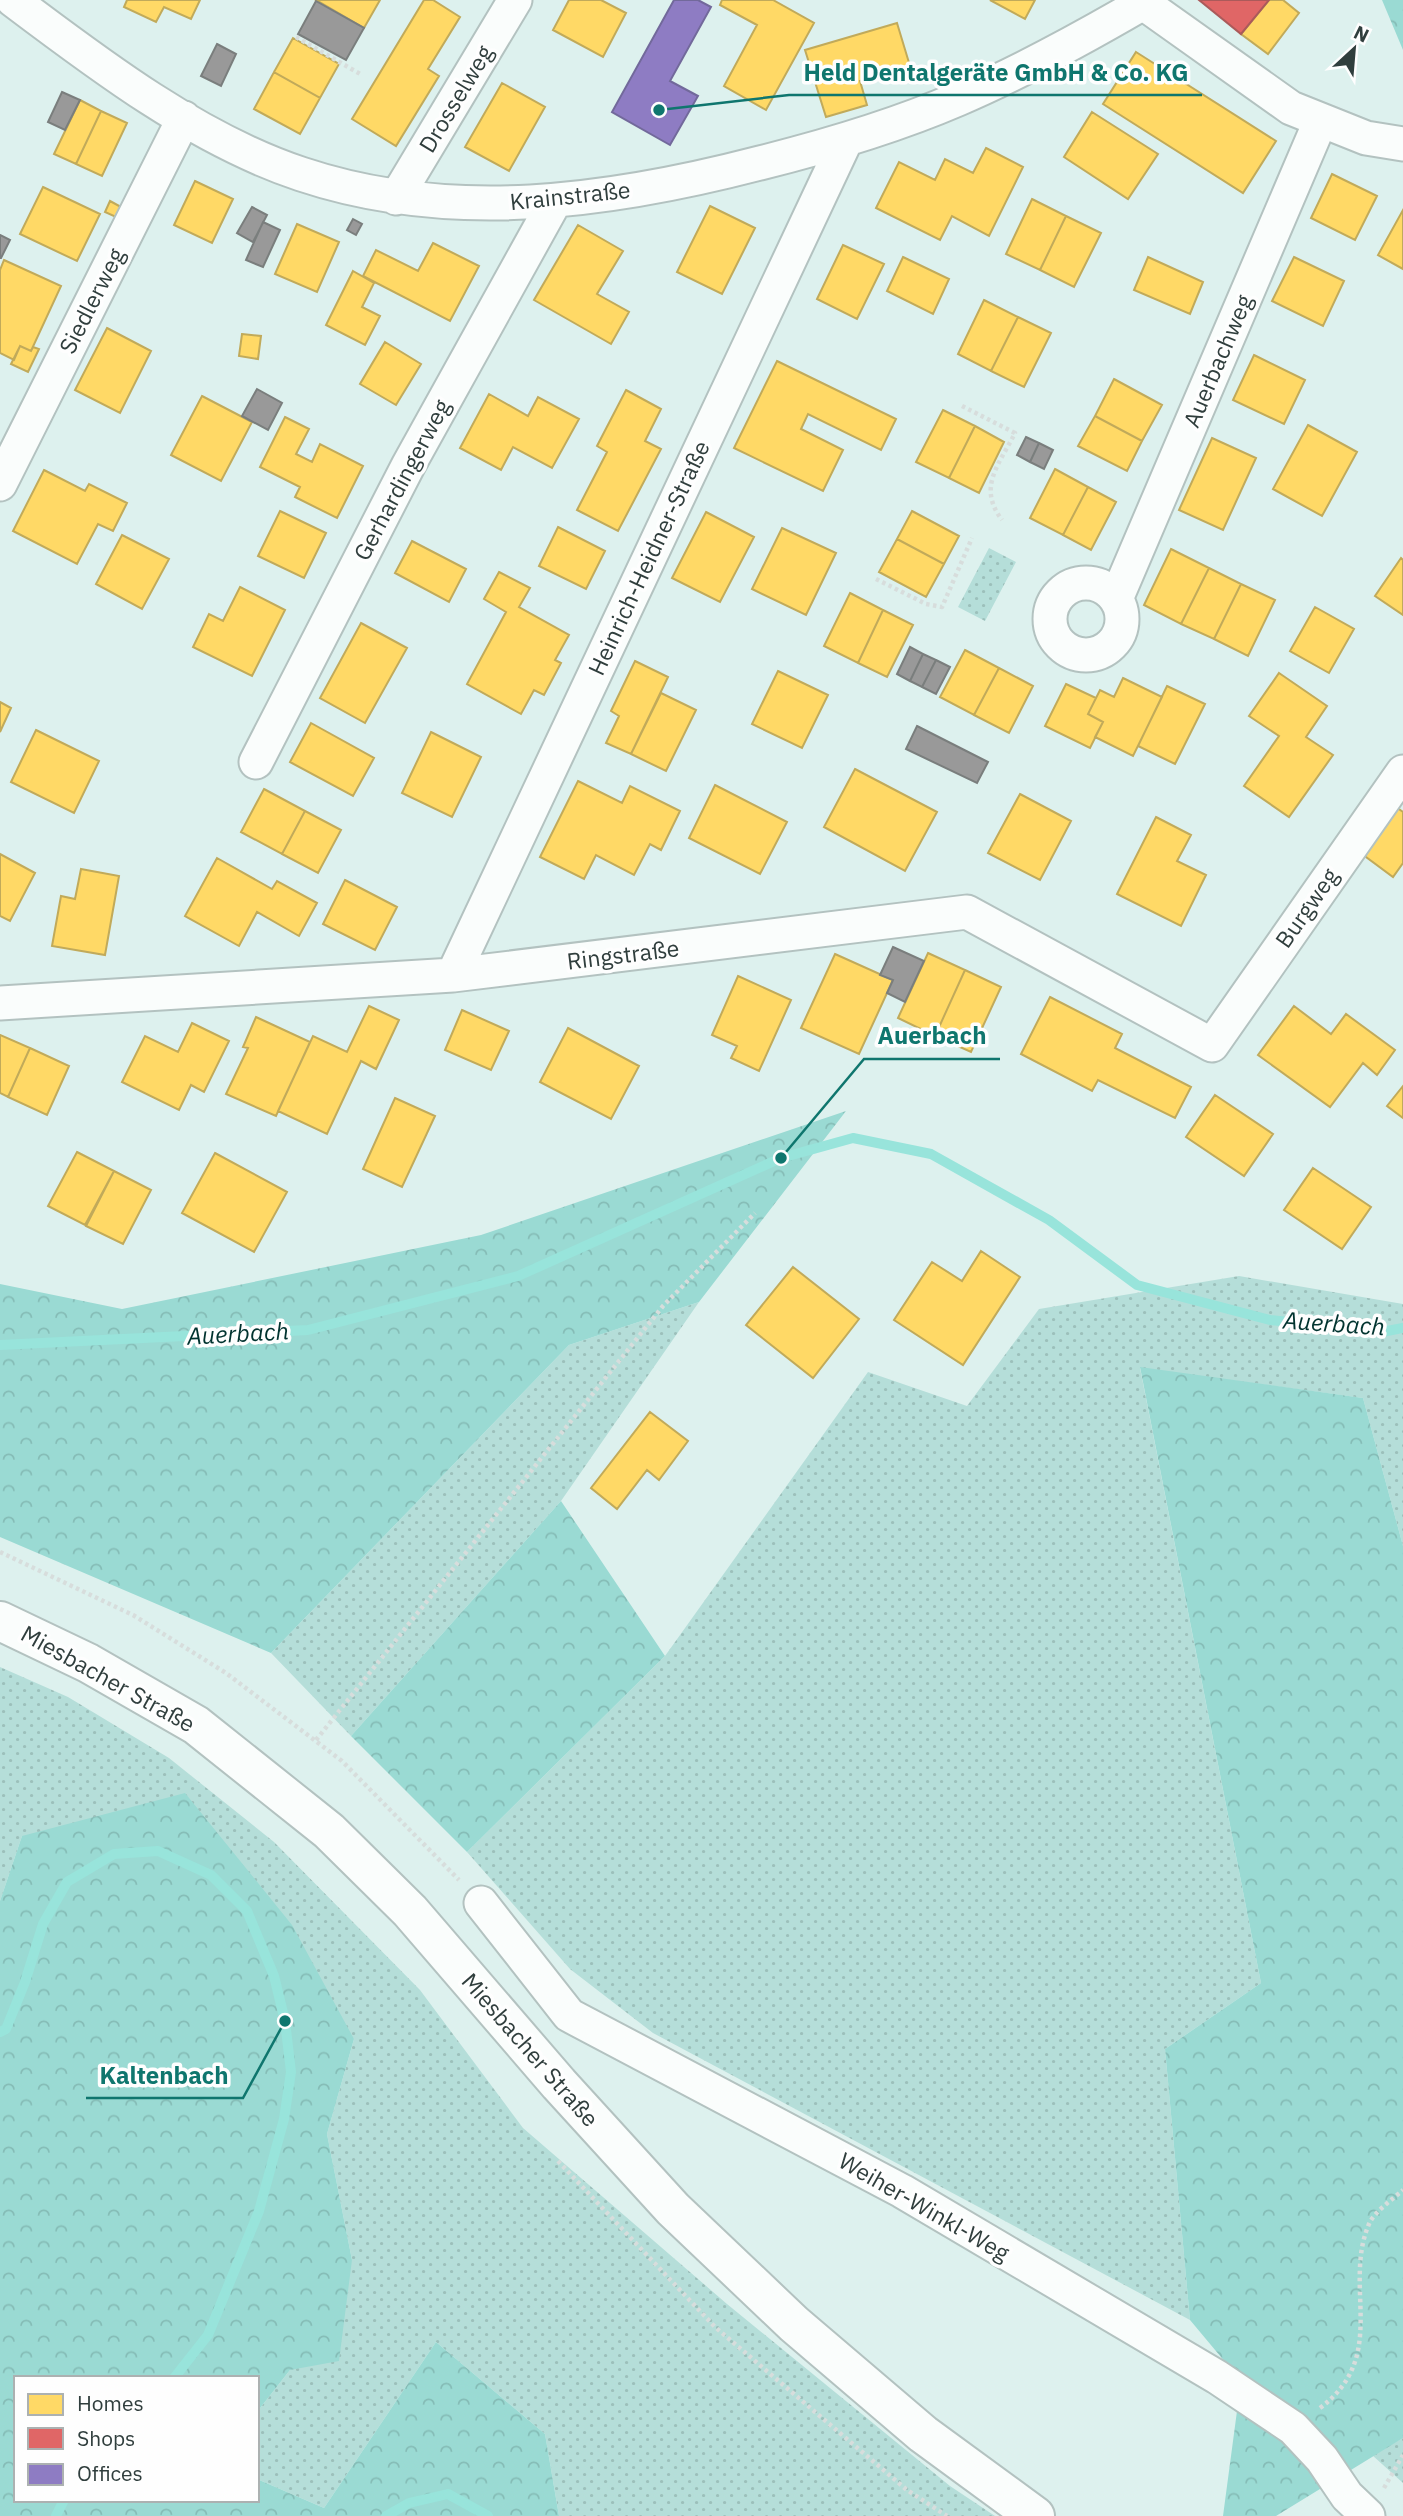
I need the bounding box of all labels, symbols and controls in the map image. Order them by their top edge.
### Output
north arrow [1319,14,1389,84]
text: N [1350,20,1373,48]
street label: Drosselweg [411,39,499,158]
callout: Held Dentalgeräte GmbH & Co. KG [789,50,1202,95]
text: Held Dentalgeräte GmbH & Co. KG [804,56,1188,88]
street label: Krainstraße [508,174,632,216]
street label: Siedlerweg [52,243,131,359]
street label: Auerbachweg [1176,290,1259,432]
street label: Gerhardingerweg [346,394,456,565]
street label: Heinrich-Heidner-Straße [581,435,716,680]
street label: Burgweg [1268,862,1344,953]
street label: Ringstraße [565,932,681,976]
callout: Auerbach [864,1014,1000,1059]
text: Auerbach [878,1019,986,1051]
water label: Auerbach [1281,1303,1386,1343]
water label: Auerbach [185,1314,290,1352]
street label: Miesbacher Straße [16,1618,201,1738]
street label: Miesbacher Straße [456,1966,606,2133]
callout: Kaltenbach [86,2053,243,2098]
text: Kaltenbach [99,2059,229,2091]
street label: Weiher-Winkl-Weg [834,2145,1015,2267]
legend [14,2376,259,2502]
text: Homes [77,2389,144,2417]
text: Shops [77,2424,135,2452]
text: Offices [77,2459,143,2487]

